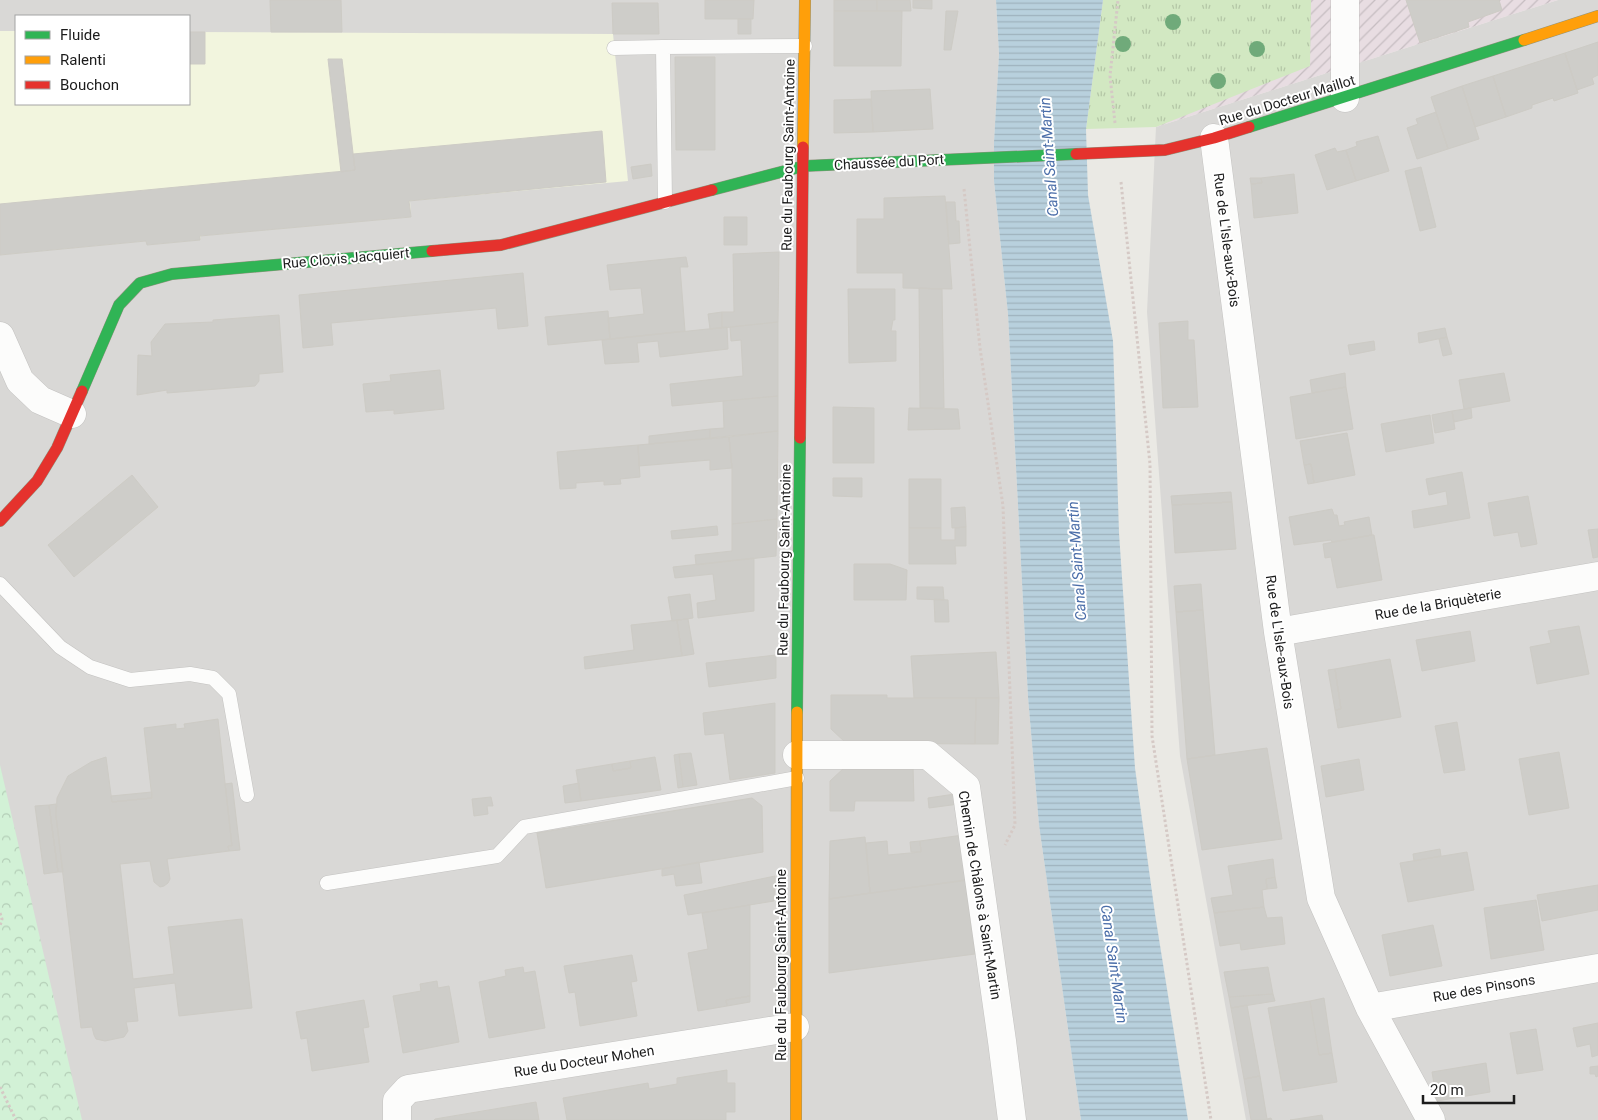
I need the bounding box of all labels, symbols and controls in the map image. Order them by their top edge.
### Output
legend [15,15,190,105]
text: Fluide [60,26,100,44]
text: Ralenti [60,51,106,69]
street label: Rue du Faubourg Saint-Antoine [778,59,798,251]
street label: Rue du Docteur Maillot [1217,72,1357,128]
text: Bouchon [60,76,119,94]
water label: Canal Saint-Martin [1036,97,1062,217]
street label: Chaussée du Port [833,151,945,173]
street label: Rue de L'Isle-aux-Bois [1211,172,1243,308]
street label: Rue Clovis Jacquiert [282,244,411,272]
street label: Rue du Faubourg Saint-Antoine [774,464,794,656]
water label: Canal Saint-Martin [1064,501,1090,621]
street label: Rue de L'Isle-aux-Bois [1263,574,1297,710]
street label: Rue de la Briquèterie [1374,585,1502,623]
street label: Chemin de Châlons à Saint-Martin [956,789,1004,1001]
street label: Rue du Faubourg Saint-Antoine [773,869,789,1061]
water label: Canal Saint-Martin [1097,903,1131,1025]
street label: Rue des Pinsons [1432,971,1536,1005]
street label: Rue du Docteur Mohen [513,1042,655,1080]
scale bar [1423,1072,1514,1104]
text: 20 m [1430,1081,1464,1099]

